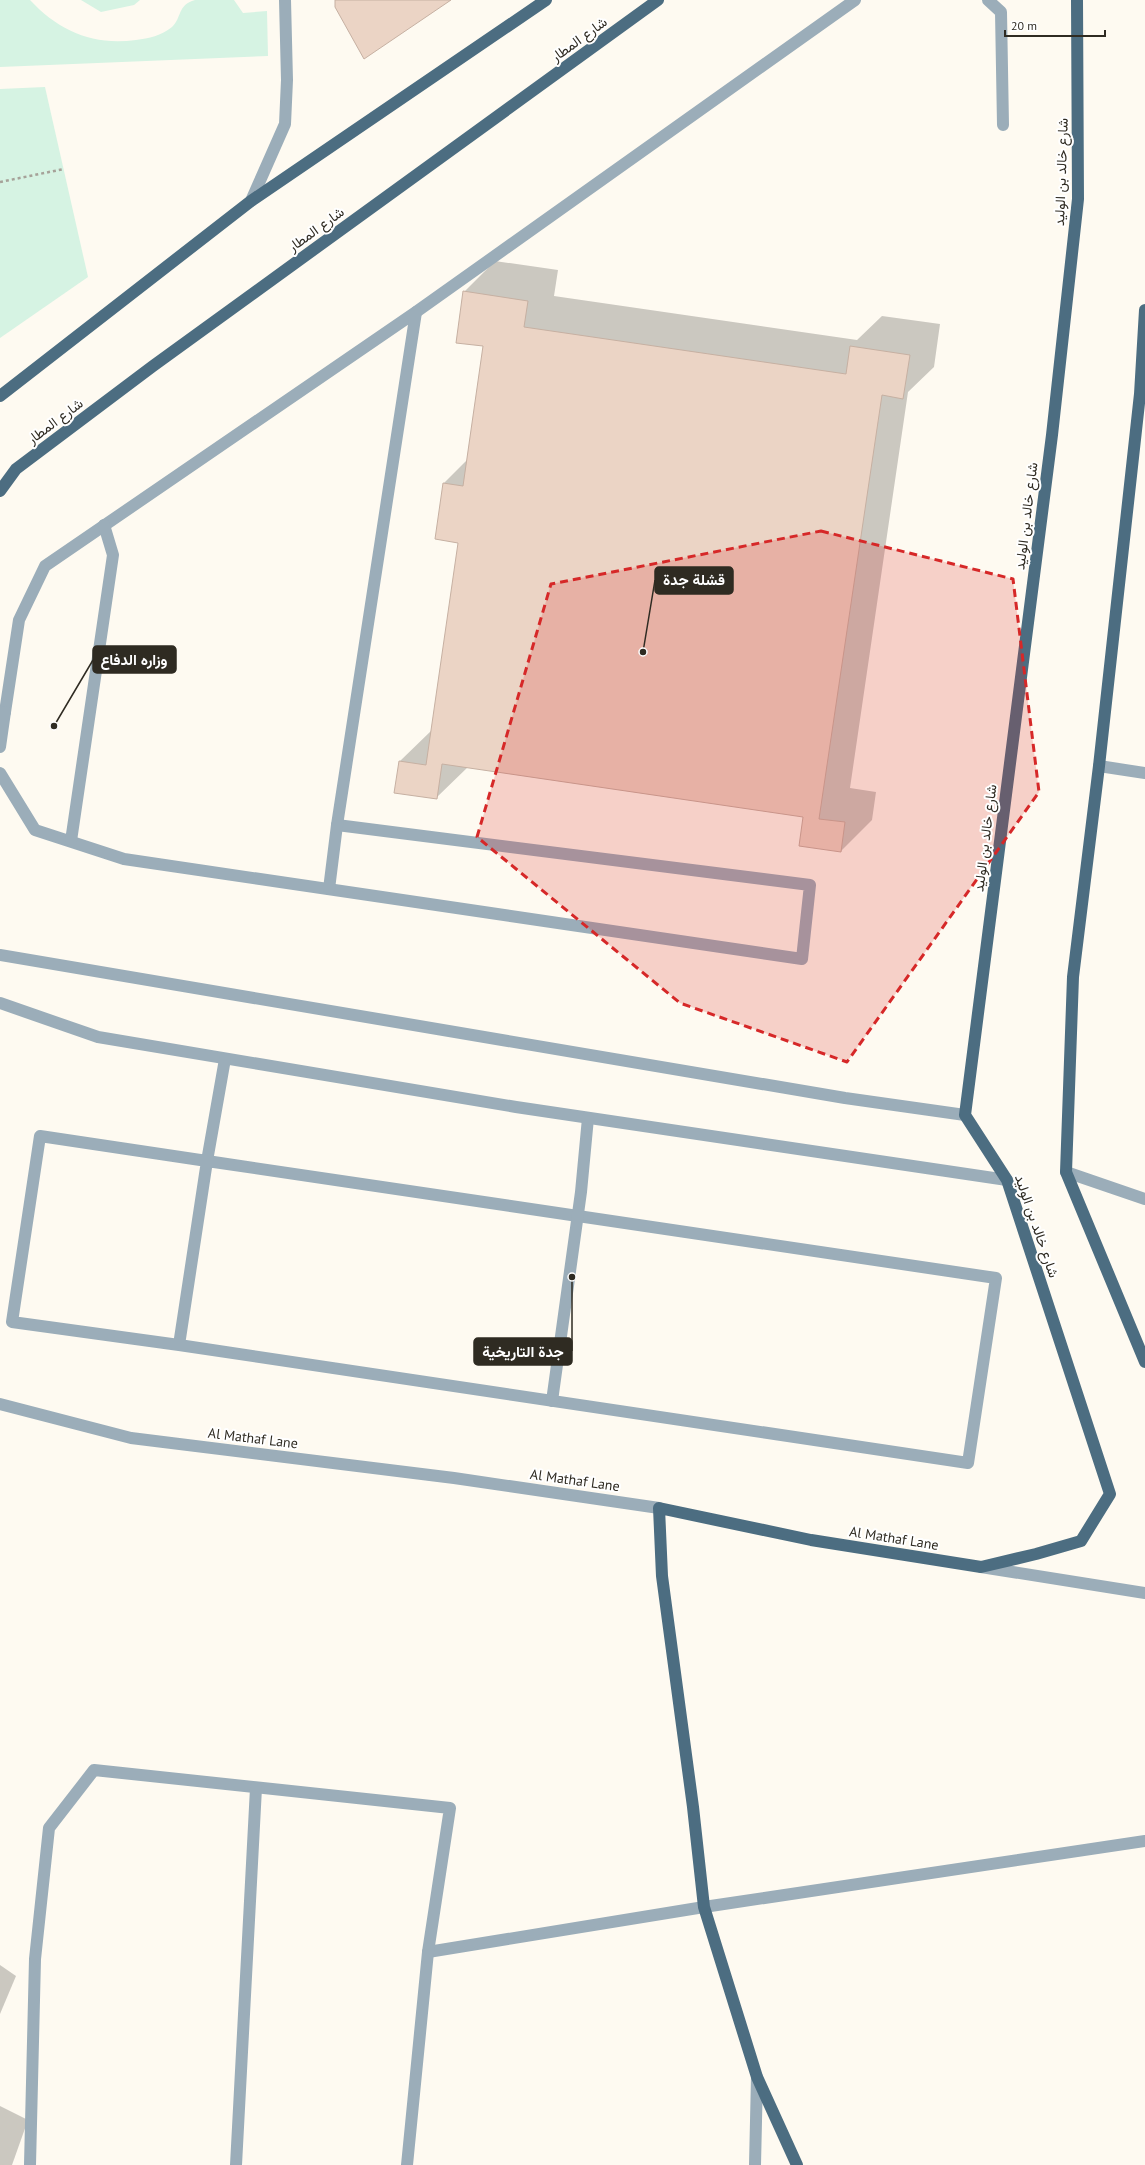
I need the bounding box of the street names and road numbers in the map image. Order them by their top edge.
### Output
street label: شارع المطار [547,13,612,68]
street label: شارع خالد بن الوليد [1050,118,1074,226]
street label: شارع المطار [284,203,349,258]
street label: شارع المطار [23,394,88,450]
street label: شارع خالد بن الوليد [1010,461,1044,571]
street label: شارع خالد بن الوليد [969,783,1003,893]
street label: شارع خالد بن الوليد [1009,1172,1063,1281]
street label: Al Mathaf Lane [207,1424,299,1452]
street label: Al Mathaf Lane [529,1465,621,1495]
street label: Al Mathaf Lane [848,1522,940,1554]

